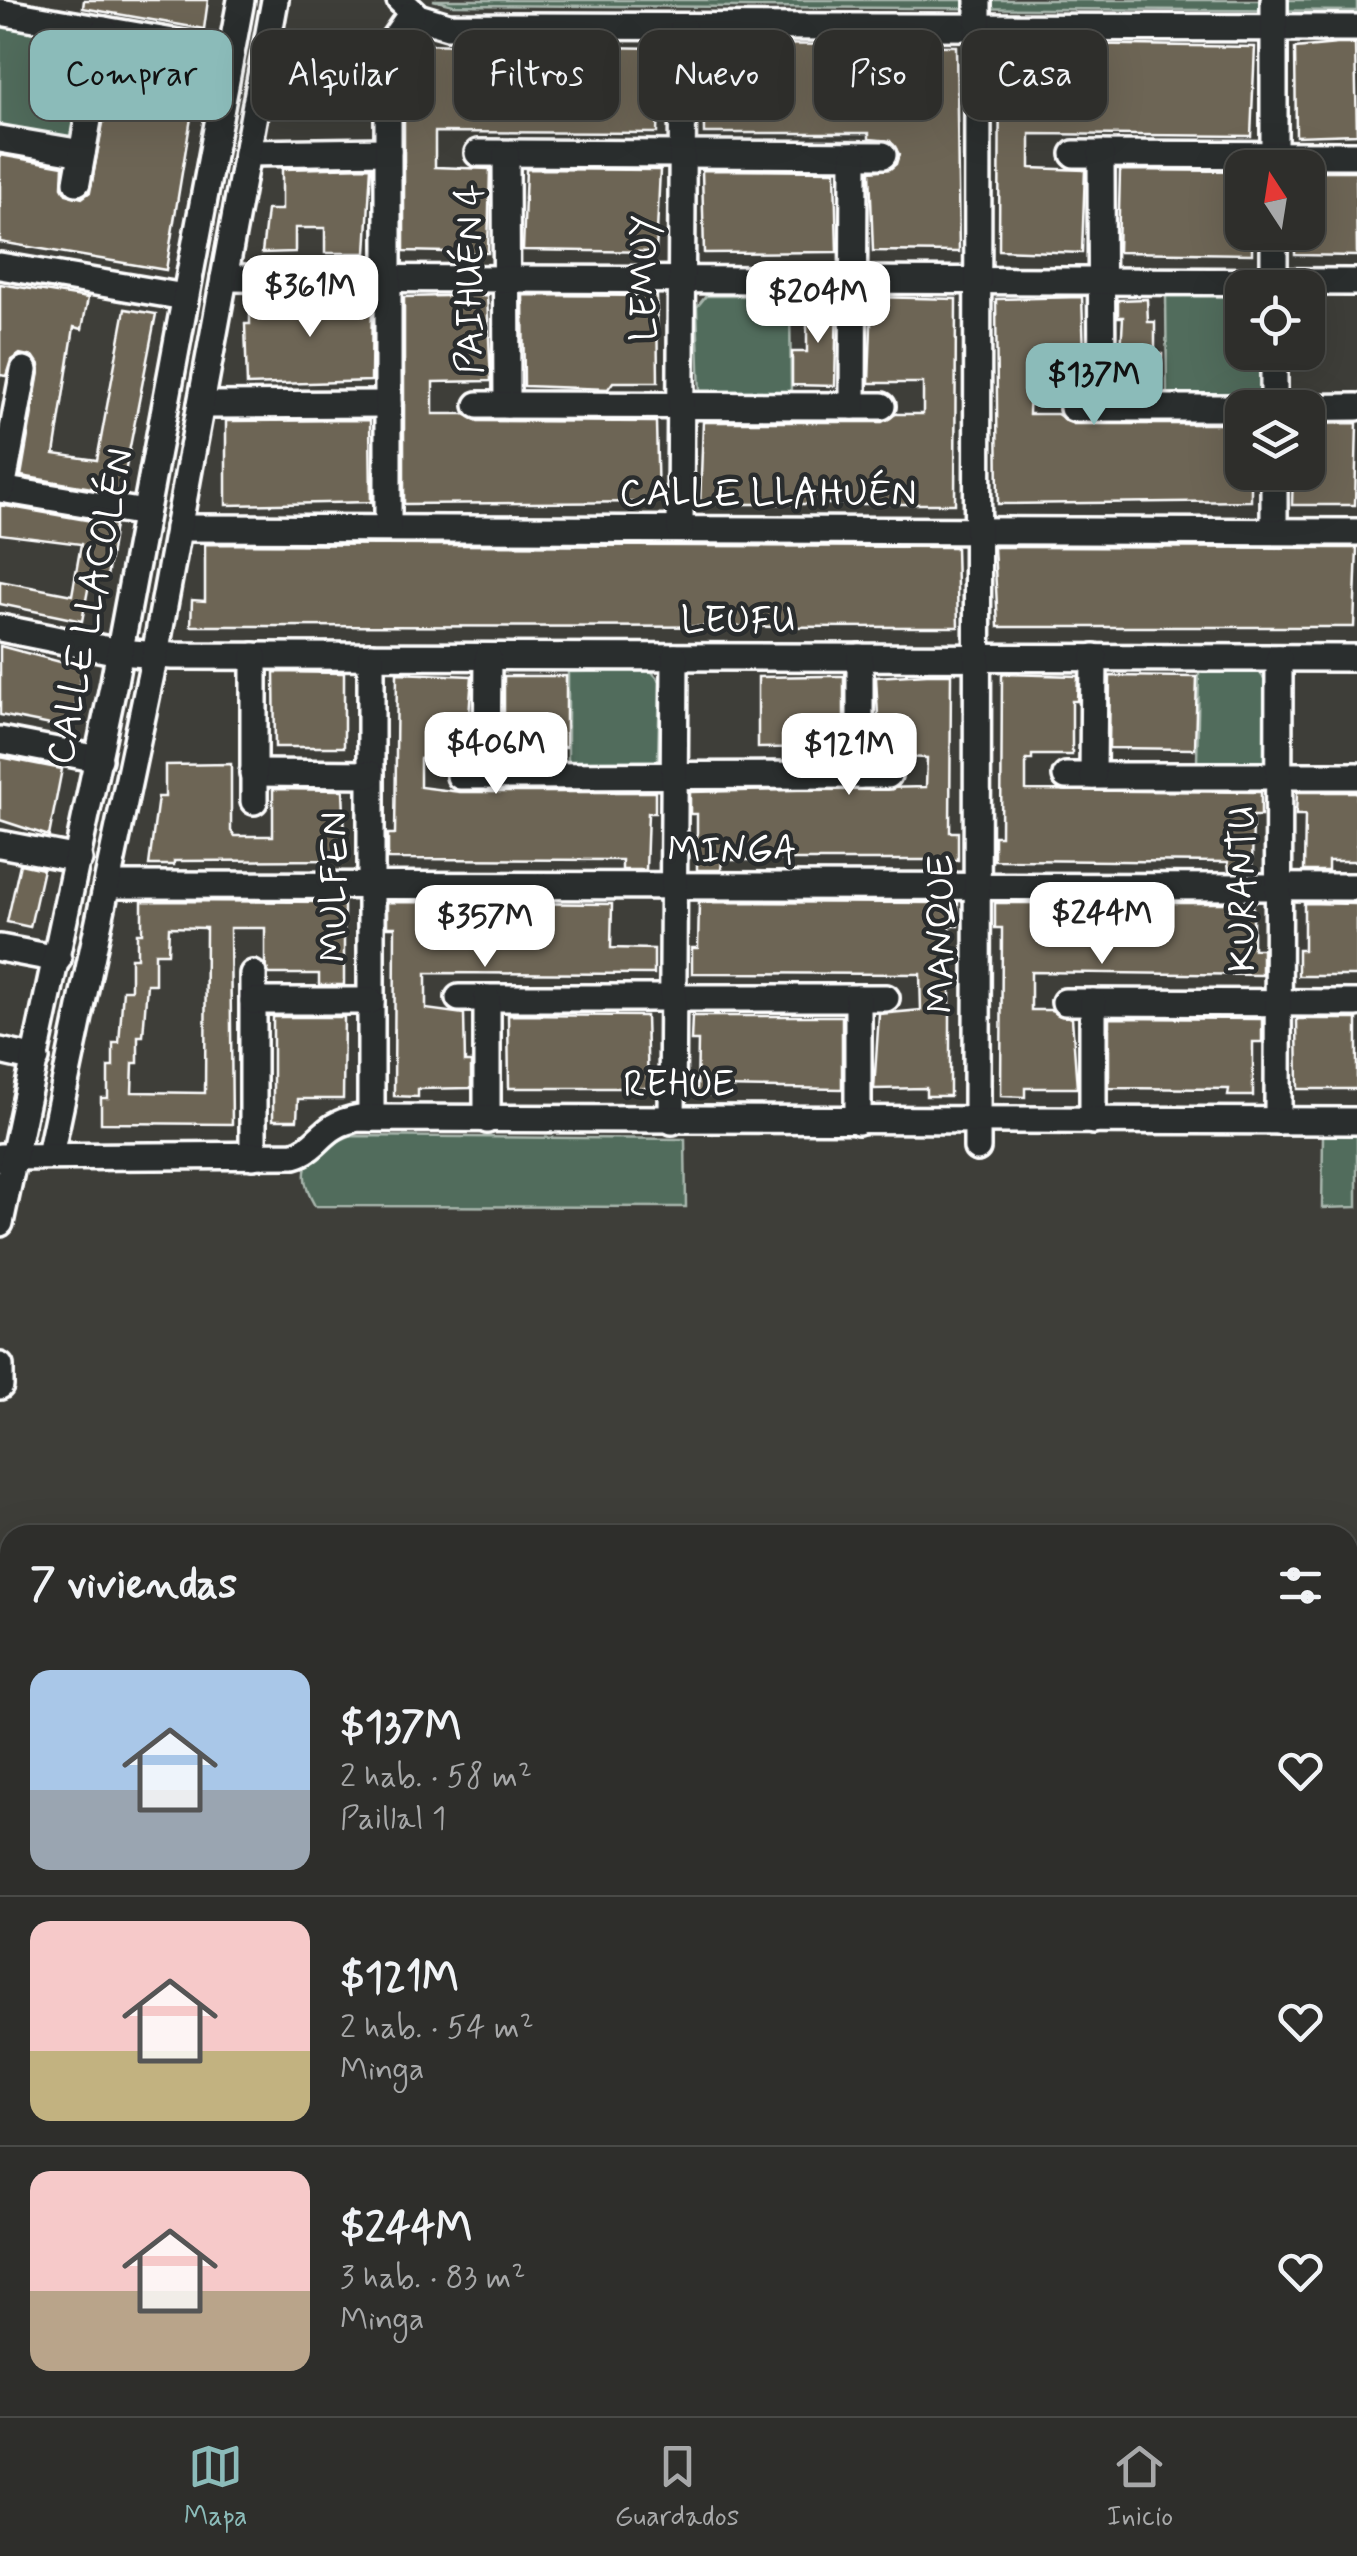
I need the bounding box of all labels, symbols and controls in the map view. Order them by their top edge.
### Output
chip: Comprar [30,30,232,120]
chip: Alquilar [252,30,434,120]
chip: Filtros [454,30,619,120]
chip: Nuevo [639,30,794,120]
chip: Piso [814,30,942,120]
chip: Casa [962,30,1107,120]
north arrow [1225,150,1325,250]
map controls [1225,150,1325,490]
street label: PAIHUÉN 4 [446,184,496,374]
street label: LEMUY [621,215,670,341]
pin: $361M [240,255,380,340]
pin: $204M [748,261,888,346]
text: $361M [264,266,356,308]
button: locate [1225,270,1325,370]
text: $204M [768,272,868,314]
pin: $137M [1024,343,1164,428]
text: $137M [1048,354,1140,396]
button: layers [1225,390,1325,490]
street label: CALLE LLACOLÉN [36,444,146,769]
street label: CALLE LLAHUÉN [619,469,917,519]
street label: LEUFU [681,597,795,646]
pin: $406M [426,712,566,797]
pin: $121M [779,713,919,798]
text: $406M [447,723,545,765]
text: $121M [804,724,894,766]
street label: KURANTU [1219,806,1268,972]
street label: MULFEN [311,811,360,963]
street label: MINGA [667,827,797,876]
street label: MANQUE [918,855,967,1013]
pin: $244M [1032,882,1172,967]
pin: $357M [415,885,555,970]
text: $244M [1052,893,1152,935]
text: $357M [437,896,533,938]
street label: REHUE [623,1061,735,1110]
text: 7 viviendas [30,1558,237,1613]
icon: filters [1273,1558,1328,1613]
text: $137M [340,1701,462,1756]
icon: home [110,1710,230,1830]
icon: heart [1273,1743,1328,1798]
text: 2 hab. · 58 m² [340,1756,532,1798]
text: Paillal 1 [340,1798,446,1840]
text: $121M [340,1952,459,2007]
icon: home [110,1961,230,2081]
icon: heart [1273,1994,1328,2049]
text: 2 hab. · 54 m² [340,2007,534,2049]
text: Minga [340,2049,425,2091]
text: $244M [340,2202,472,2257]
icon: home [110,2211,230,2331]
icon: heart [1273,2244,1328,2299]
text: 3 hab. · 83 m² [340,2257,525,2299]
text: Minga [340,2299,425,2341]
tab: Mapa [184,2439,247,2536]
tab: Guardados [615,2439,739,2536]
tab: Inicio [1107,2439,1173,2536]

